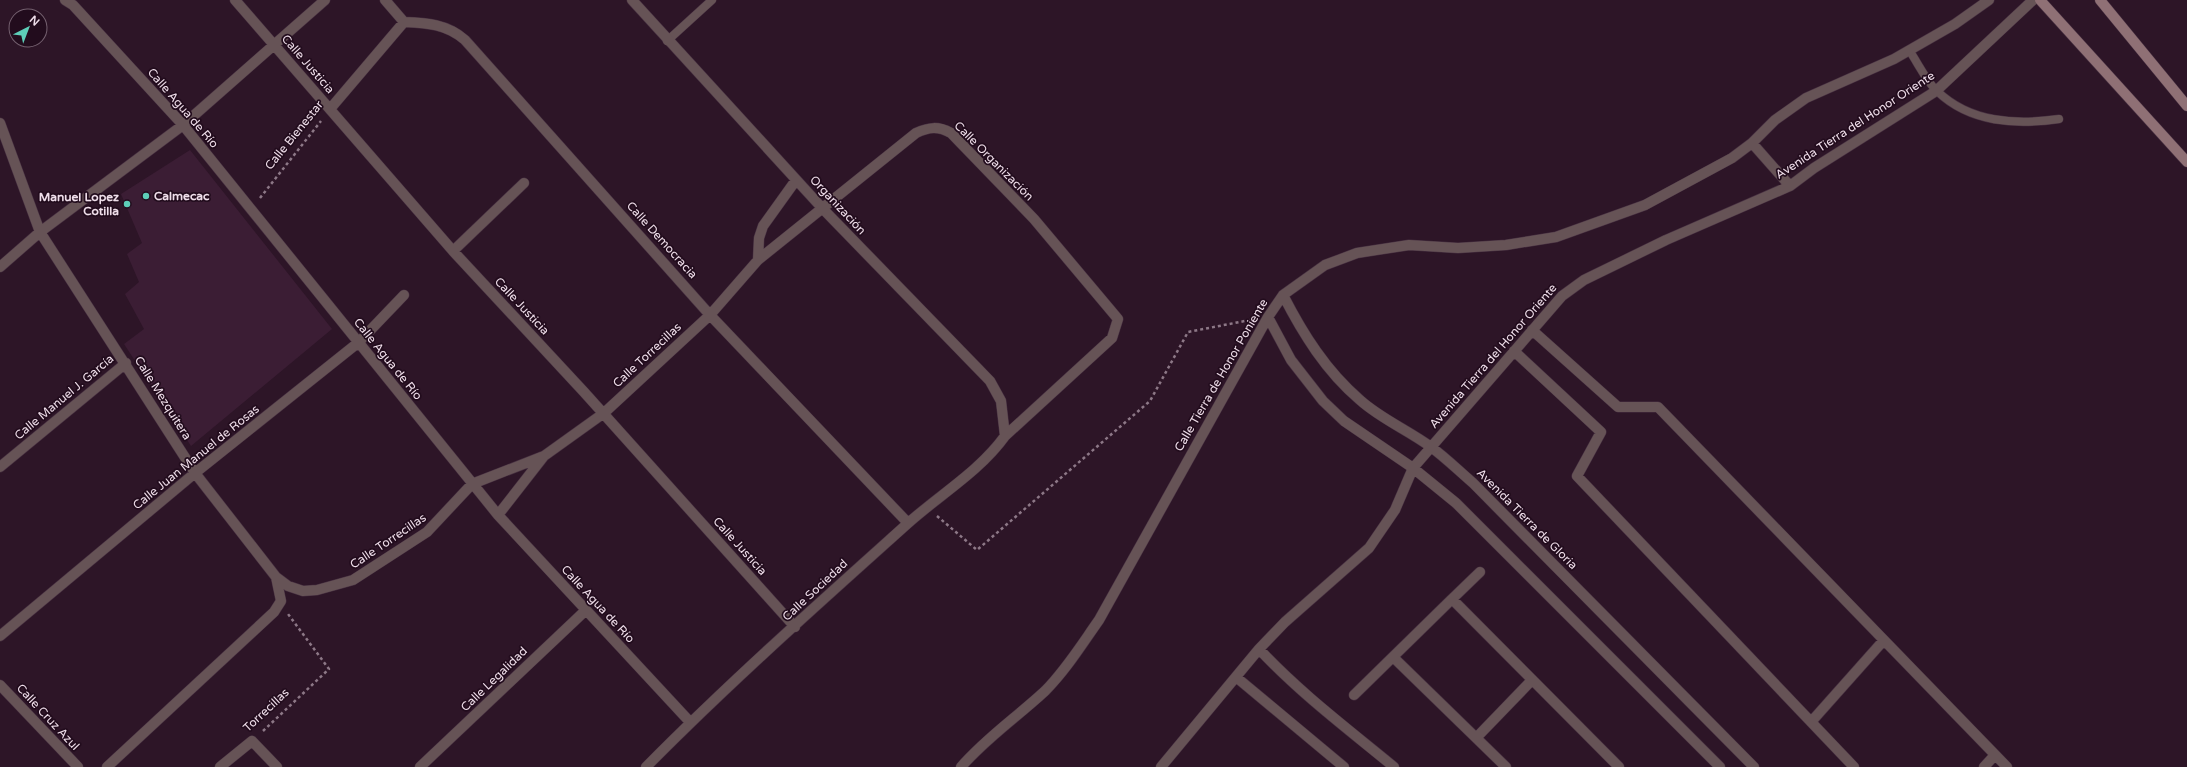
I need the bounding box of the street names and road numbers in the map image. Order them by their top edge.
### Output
street label: Calle Justicia [279,32,337,96]
street label: Calle Agua de Río [145,65,221,151]
street label: Avenida Tierra del Honor Oriente [1773,68,1937,182]
street label: Calle Bienestar [262,97,326,172]
street label: Calle Organización [951,118,1037,204]
street label: Organización [807,173,869,237]
street label: Calle Democracia [624,199,700,281]
street label: Calle Justicia [492,274,552,338]
street label: Avenida Tierra del Honor Oriente [1426,281,1560,431]
street label: Calle Tierra de Honor Poniente [1172,296,1271,454]
street label: Calle Agua de Río [351,315,425,403]
street label: Calle Torrecillas [610,320,684,390]
street label: Calle Manuel J. García [12,351,116,443]
street label: Calle Mezquitera [132,354,194,442]
street label: Calle Juan Manuel de Rosas [130,402,262,512]
street label: Avenida Tierra de Gloria [1474,466,1580,572]
street label: Calle Torrecillas [347,510,429,572]
street label: Calle Justicia [710,514,770,578]
street label: Calle Sociedad [780,556,850,624]
street label: Calle Agua de Río [558,562,638,646]
street label: Calle Legalidad [458,644,530,714]
street label: Calle Cruz Azul [14,681,82,753]
street label: Torrecillas [240,685,292,735]

